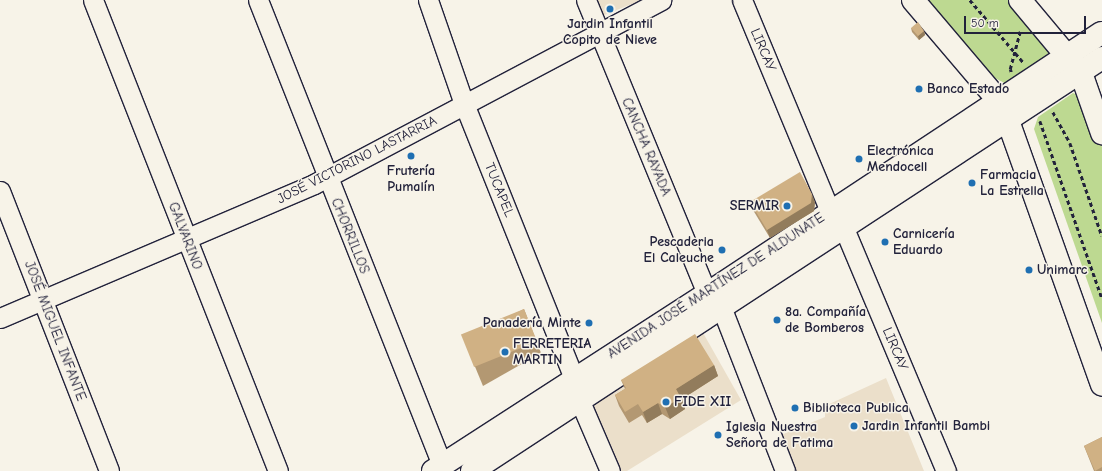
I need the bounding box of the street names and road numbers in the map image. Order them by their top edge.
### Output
street label: LIRCAY [746,26,780,74]
street label: CANCHA RAYADA [618,95,674,199]
street label: JOSÉ VICTORINO LASTARRIA [274,112,440,208]
street label: TUCAPEL [481,160,517,220]
street label: CHORRILLOS [327,196,373,276]
street label: GALVARINO [164,200,206,272]
street label: AVENIDA JOSÉ MARTÍNEZ DE ALDUNATE [604,209,828,363]
street label: JOSÉ MIGUEL INFANTE [21,259,89,403]
street label: LIRCAY [878,325,912,373]

